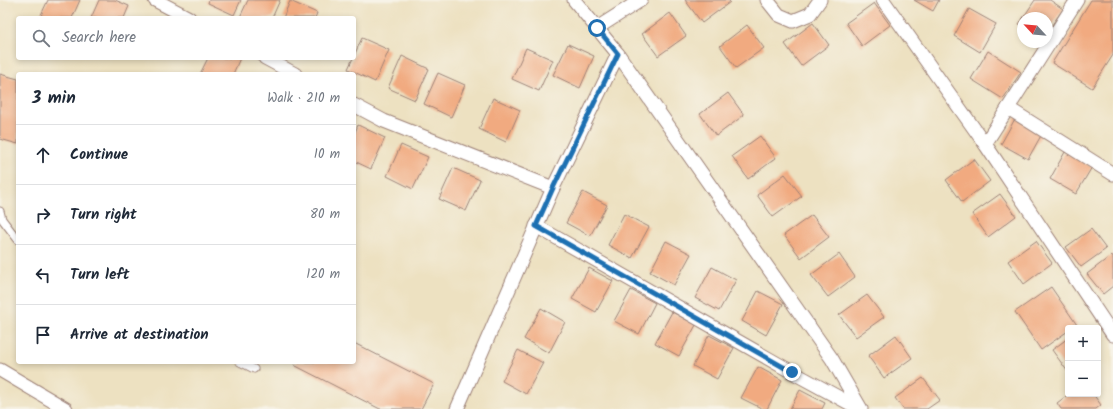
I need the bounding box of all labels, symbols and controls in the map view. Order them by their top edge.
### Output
north arrow [1017,12,1053,48]
search box [16,16,356,60]
route start [588,19,606,37]
text: Search here [62,26,136,50]
icon: search [30,27,52,49]
text: 3 min [32,85,76,112]
text: Walk · 210 m [267,88,340,109]
text: Continue [70,143,128,167]
icon: ahead [32,144,54,166]
text: 10 m [314,144,340,165]
text: Turn right [70,203,137,227]
icon: right [32,204,54,226]
text: 80 m [310,204,340,225]
text: Turn left [70,263,130,287]
icon: left [32,264,54,286]
text: 120 m [306,264,340,285]
text: Arrive at destination [70,323,209,347]
icon: arrive [32,324,54,346]
map controls [1065,325,1101,397]
button: + [1065,325,1101,361]
button: − [1065,361,1101,397]
route end [783,363,801,381]

